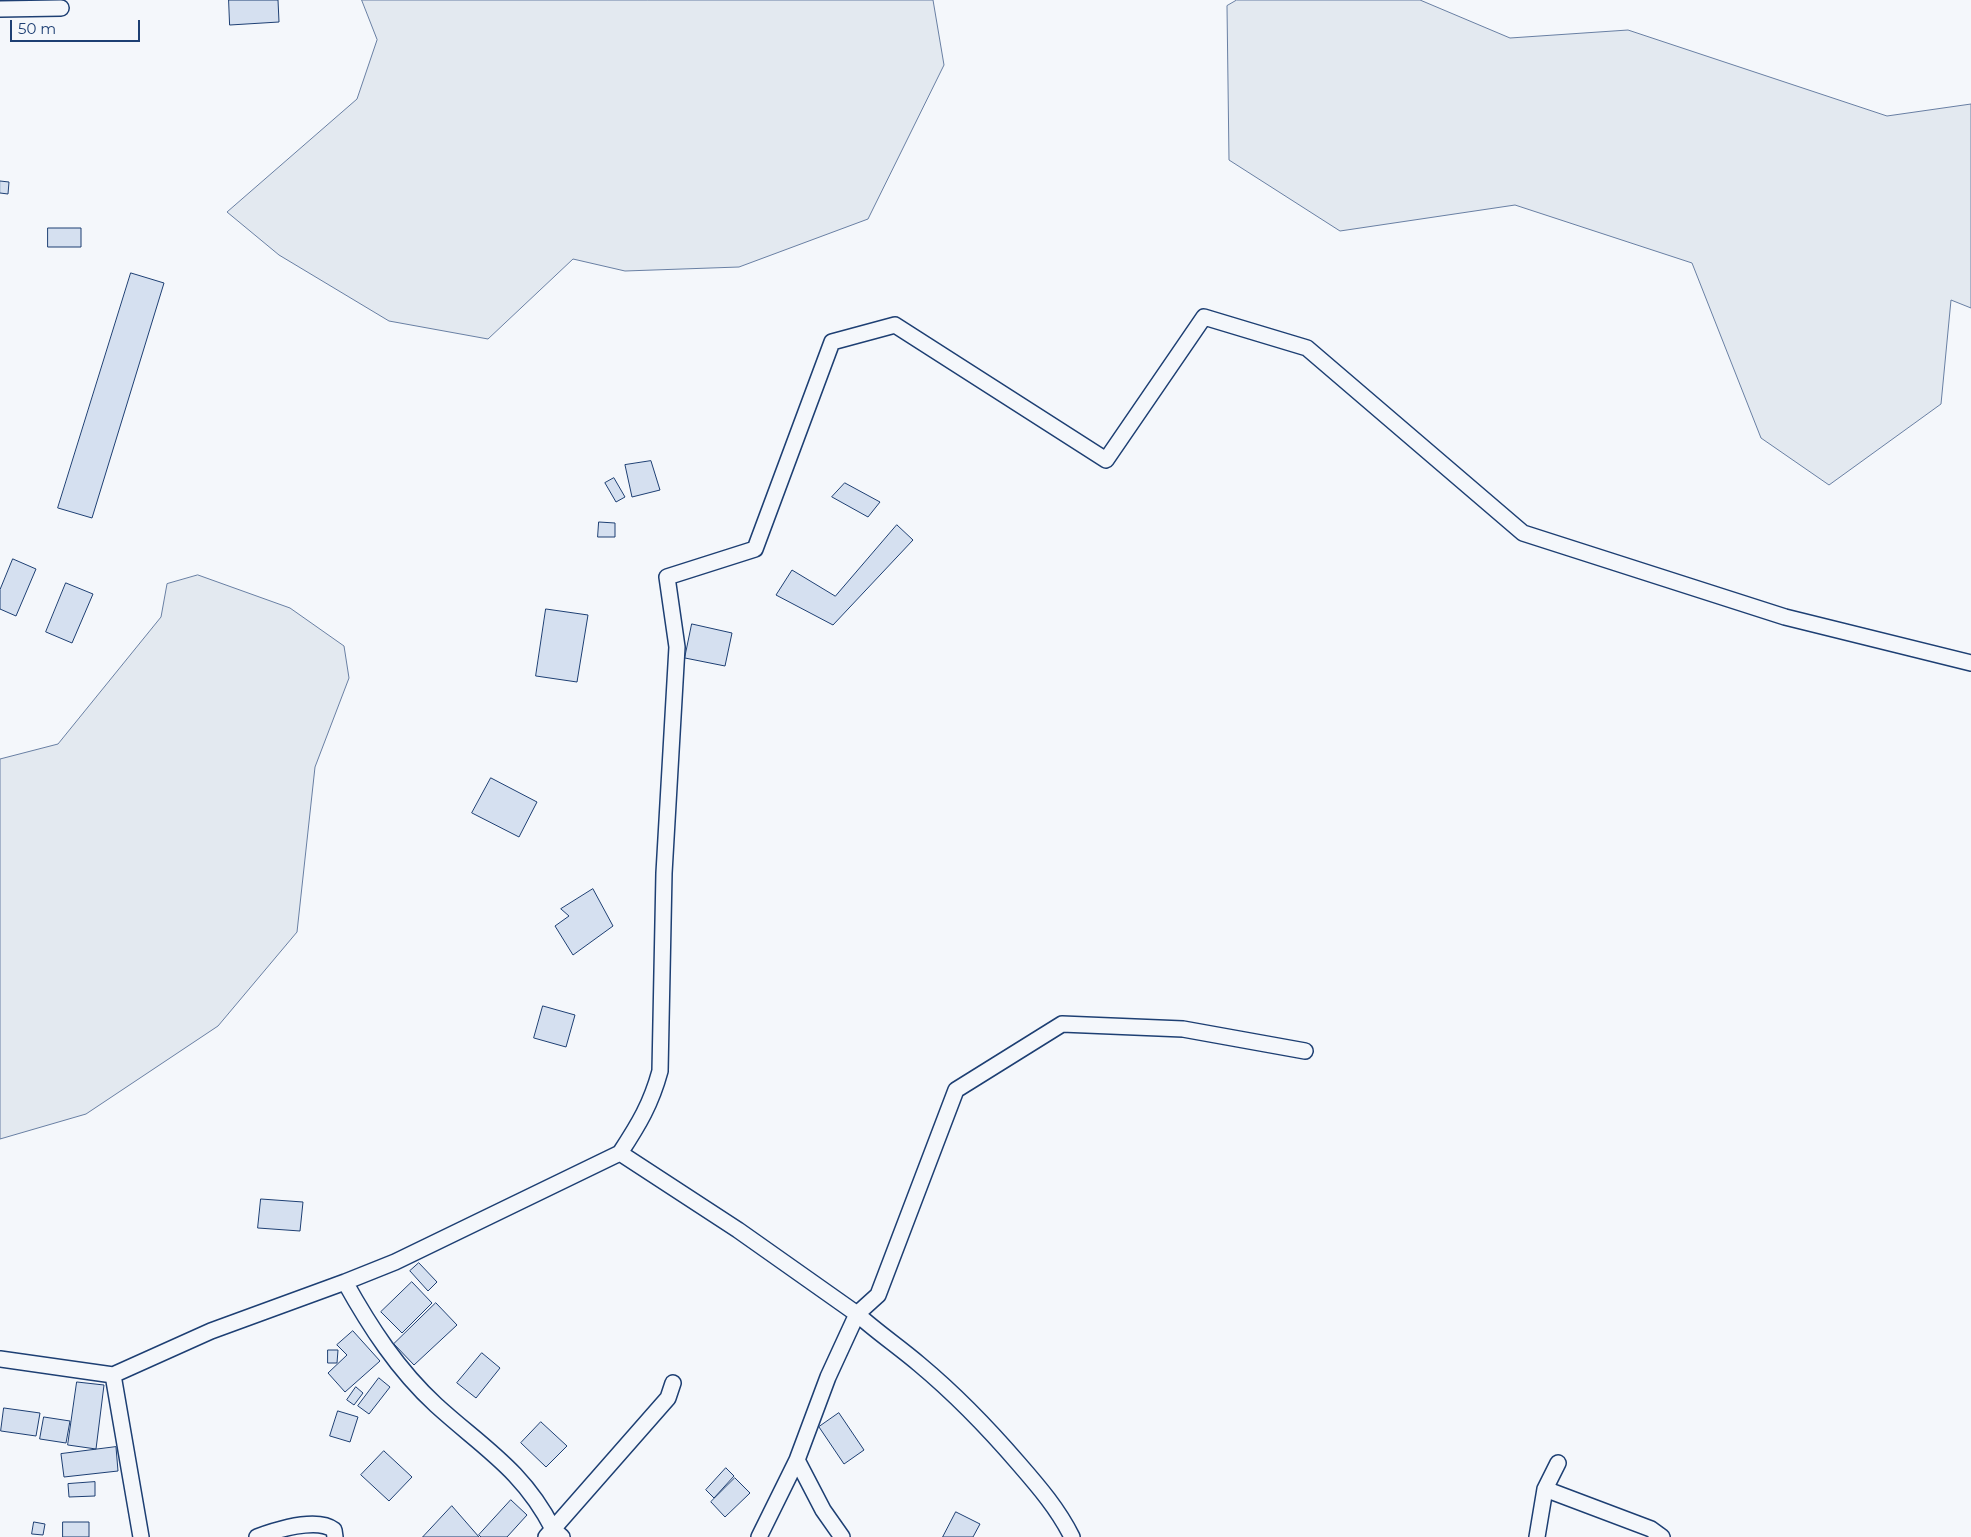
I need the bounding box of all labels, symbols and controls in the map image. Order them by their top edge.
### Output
scale bar [12,10,142,42]
text: 50 m [18,19,56,38]

